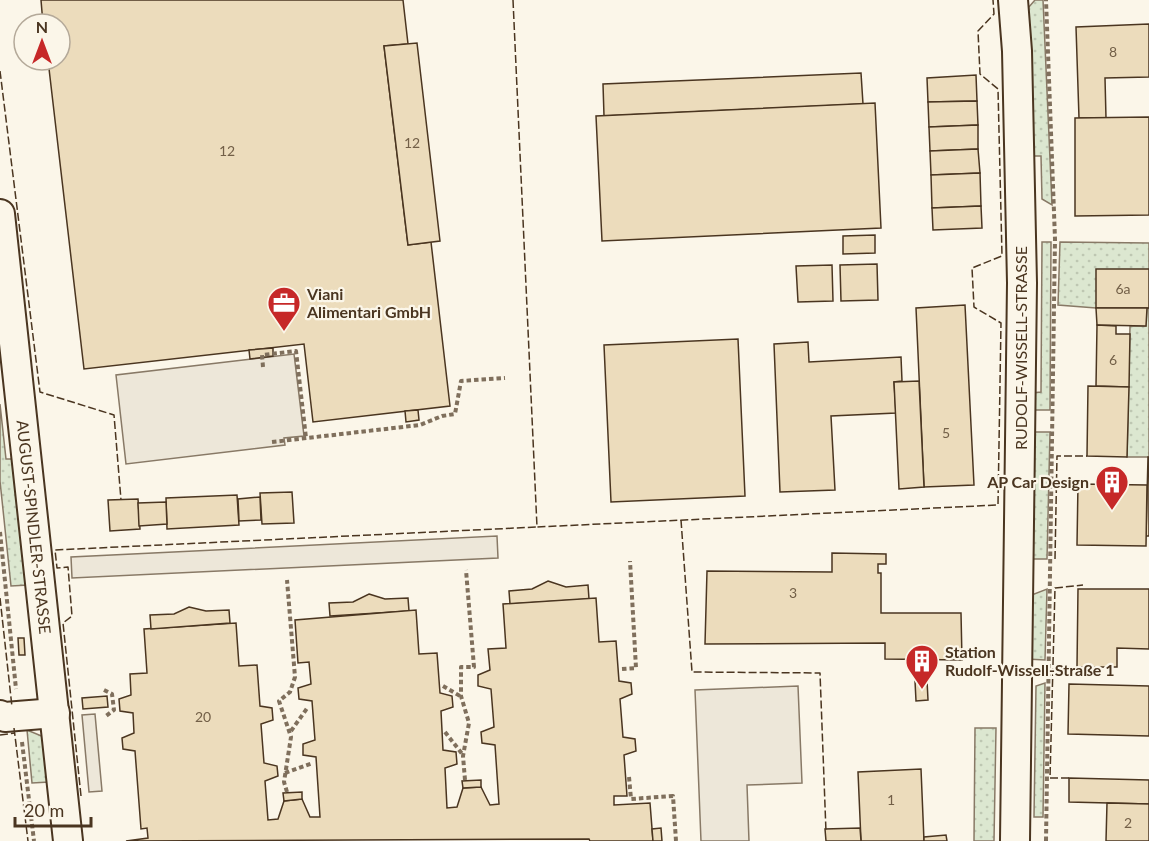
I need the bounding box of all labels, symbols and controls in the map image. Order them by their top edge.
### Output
north arrow [12,12,72,72]
text: N [36,17,48,36]
house number: 8 [1109,43,1117,60]
house number: 12 [404,134,420,151]
house number: 12 [219,142,235,159]
street label: RUDOLF-WISSELL-STRASSE [1011,246,1030,450]
house number: 6a [1115,280,1131,297]
place label: Viani Alimentari GmbH [306,284,431,321]
office icon: Viani Alimentari GmbH [266,285,302,332]
house number: 6 [1109,351,1117,368]
street label: AUGUST-SPINDLER-STRASSE [13,419,56,635]
house number: 5 [942,424,950,441]
building icon: AP Car Design [1094,464,1130,511]
place label: AP Car Design [986,472,1089,491]
house number: 3 [789,584,797,601]
place label: Station Rudolf-Wissell-Straße 1 [945,642,1115,679]
building icon: Station Rudolf-Wissell-Straße 1 [904,643,940,690]
house number: 20 [195,708,211,725]
scale bar [15,790,92,828]
house number: 1 [887,791,895,808]
text: 20 m [24,799,64,821]
house number: 2 [1124,814,1132,831]

